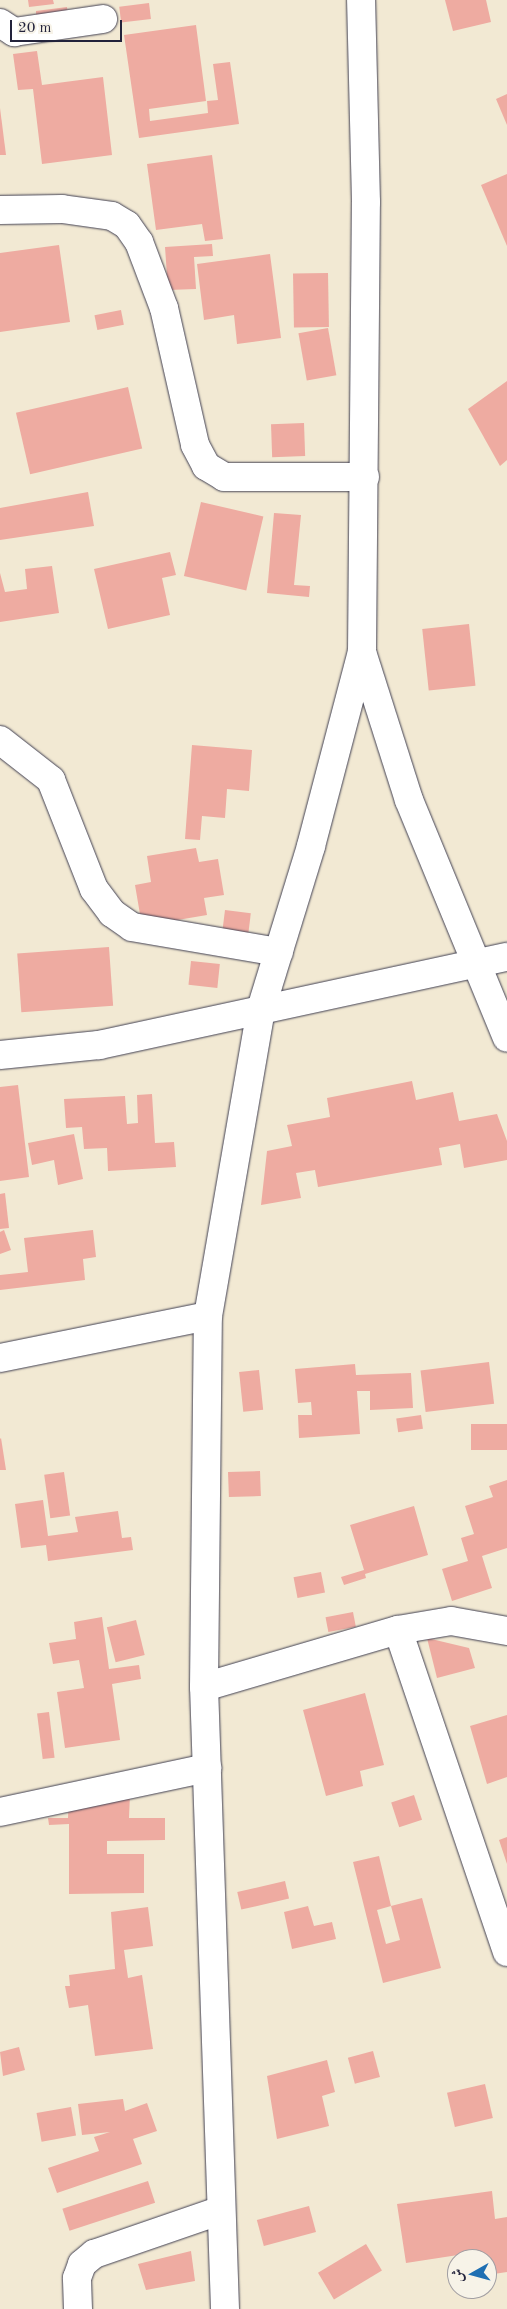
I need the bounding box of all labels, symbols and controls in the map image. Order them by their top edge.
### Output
scale bar [12,10,125,42]
text: 20 m [18,21,52,36]
north arrow [447,2249,497,2299]
text: ش [450,2268,466,2283]

